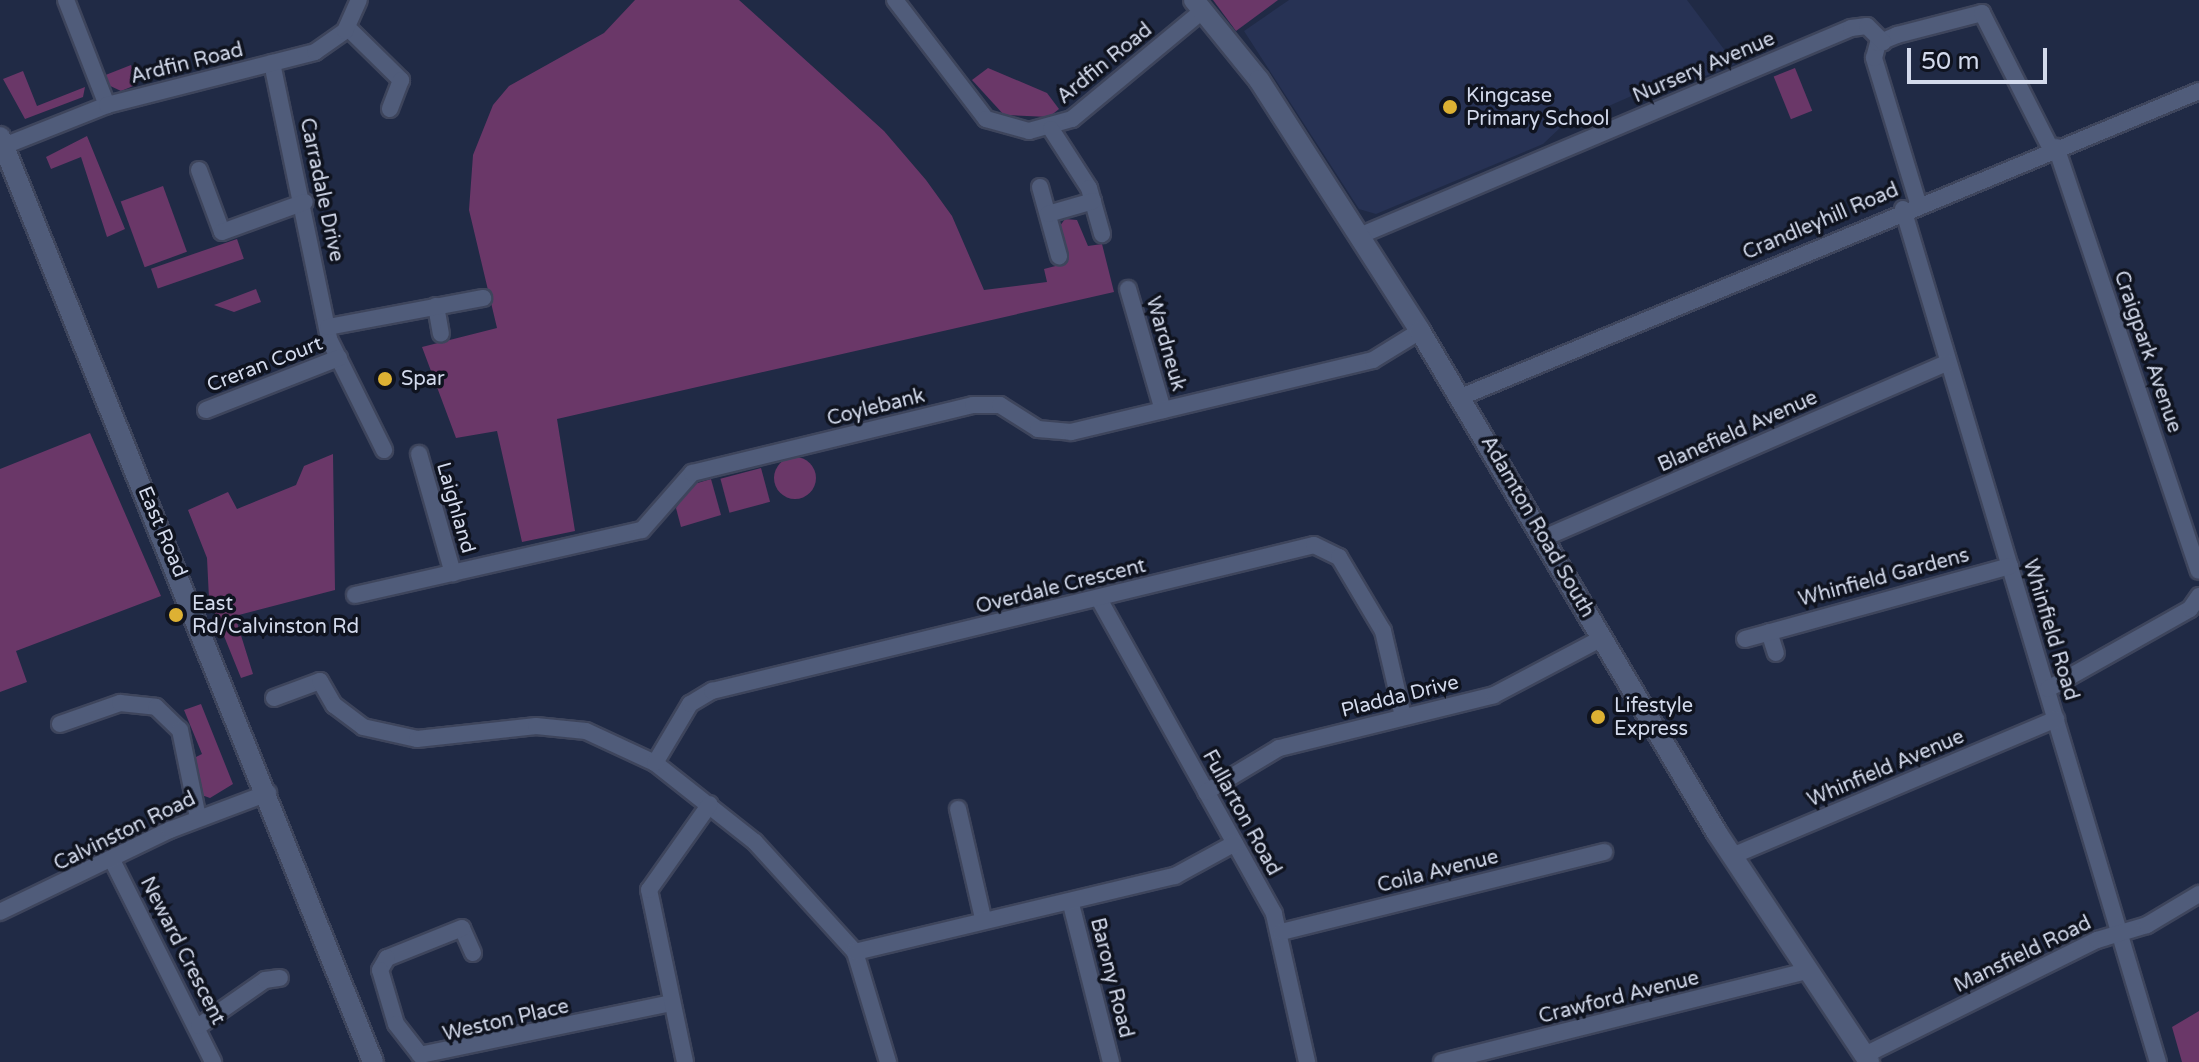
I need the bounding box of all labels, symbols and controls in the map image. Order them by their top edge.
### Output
street label: Ardfin Road [1053,18,1157,110]
street label: Nursery Avenue [1629,27,1779,109]
scale bar [1911,32,2051,82]
street label: Ardfin Road [128,38,246,90]
text: 50 m [1921,47,1979,76]
place label: Kingcase Primary School [1466,84,1610,131]
marker: Kingcase Primary School [1441,98,1459,116]
street label: Carradale Drive [294,116,348,264]
street label: Crandleyhill Road [1739,178,1903,266]
street label: Craigpark Avenue [2108,268,2186,436]
street label: Wardneuk [1140,294,1190,394]
street label: Creran Court [204,332,326,398]
place label: Spar [401,367,445,391]
marker: Spar [376,370,394,388]
street label: Coylebank [825,384,927,432]
street label: Blanefield Avenue [1655,386,1821,478]
street label: Adamton Road South [1475,432,1599,622]
street label: Laighland [431,460,479,556]
street label: East Road [132,483,192,581]
street label: Whinfield Gardens [1796,544,1972,612]
street label: Overdale Crescent [974,554,1148,620]
street label: Whinfield Road [2017,556,2083,704]
place label: East Rd/Calvinston Rd [192,592,359,639]
marker: East Rd/Calvinston Rd [167,606,185,624]
street label: Pladda Drive [1339,671,1461,723]
place label: Lifestyle Express [1614,694,1693,741]
marker: Lifestyle Express [1589,708,1607,726]
street label: Whinfield Avenue [1804,725,1968,813]
street label: Fullarton Road [1197,746,1285,880]
street label: Calvinston Road [50,787,200,877]
street label: Coila Avenue [1375,845,1501,899]
street label: Neward Crescent [134,873,230,1029]
street label: Mansfield Road [1951,911,2095,999]
street label: Barony Road [1085,916,1137,1040]
street label: Crawford Avenue [1536,966,1702,1030]
street label: Weston Place [441,995,571,1047]

